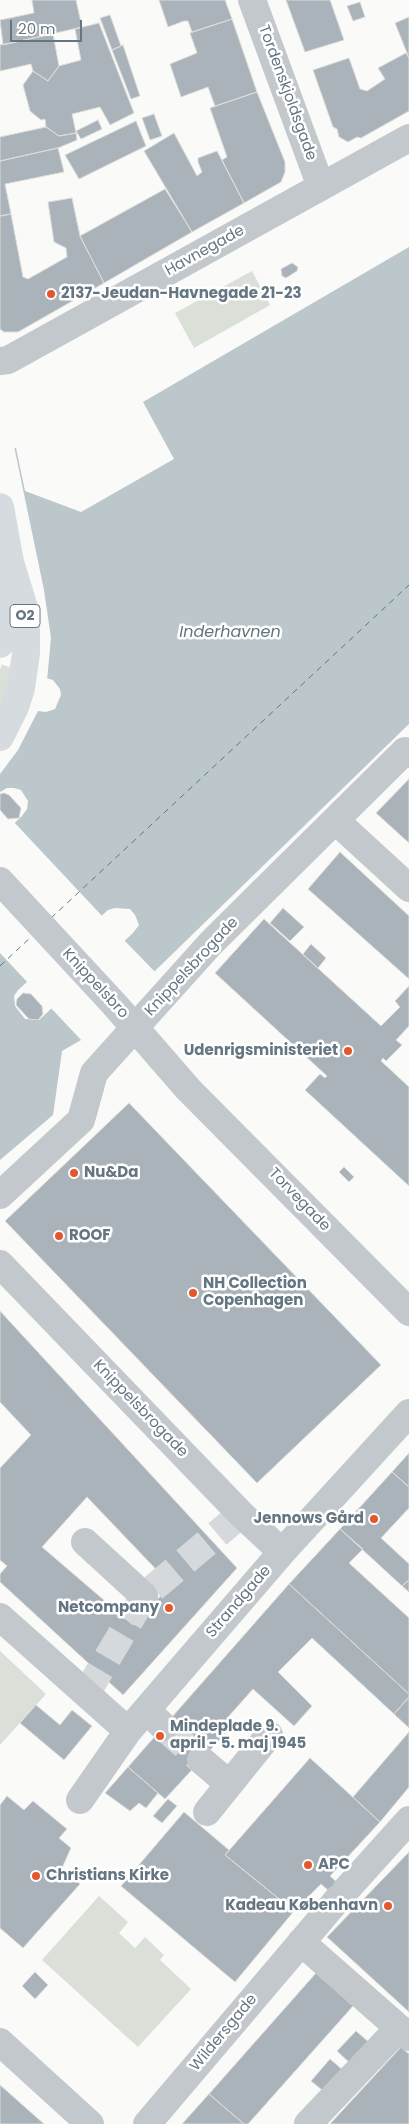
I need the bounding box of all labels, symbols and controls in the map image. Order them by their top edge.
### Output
scale bar [12,10,85,42]
text: 20 m [18,18,56,39]
street label: Tordenskjoldsgade [254,23,320,163]
street label: Havnegade [162,222,248,280]
place label: 2137-Jeudan-Havnegade 21-23 [61,285,302,303]
marker: 2137-Jeudan-Havnegade 21-23 [45,288,57,300]
road number: O2 [10,604,40,628]
water label: Inderhavnen [179,623,281,643]
street label: Knippelsbrogade [142,914,242,1020]
street label: Knippelsbro [58,945,132,1023]
place label: Udenrigsministeriet [184,1042,338,1060]
marker: Udenrigsministeriet [342,1045,354,1057]
place label: Nu&Da [84,1164,138,1182]
street label: Torvegade [264,1165,334,1235]
marker: Nu&Da [68,1167,80,1179]
place label: ROOF [69,1227,111,1245]
marker: ROOF [53,1230,65,1242]
place label: NH Collection Copenhagen [203,1275,307,1310]
marker: NH Collection Copenhagen [187,1287,199,1299]
street label: Knippelsbrogade [89,1357,191,1461]
place label: Jennows Gård [254,1510,364,1528]
marker: Jennows Gård [368,1513,380,1525]
street label: Strandgade [203,1562,275,1642]
place label: Netcompany [58,1599,159,1617]
marker: Netcompany [163,1602,175,1614]
place label: Mindeplade 9. april - 5. maj 1945 [170,1718,306,1753]
marker: Mindeplade 9. april - 5. maj 1945 [154,1730,166,1742]
place label: APC [318,1856,350,1874]
marker: APC [302,1859,314,1871]
place label: Christians Kirke [46,1867,169,1885]
marker: Christians Kirke [30,1870,42,1882]
place label: Kadeau København [225,1897,378,1915]
marker: Kadeau København [382,1900,394,1912]
street label: Wildersgade [187,1991,261,2075]

